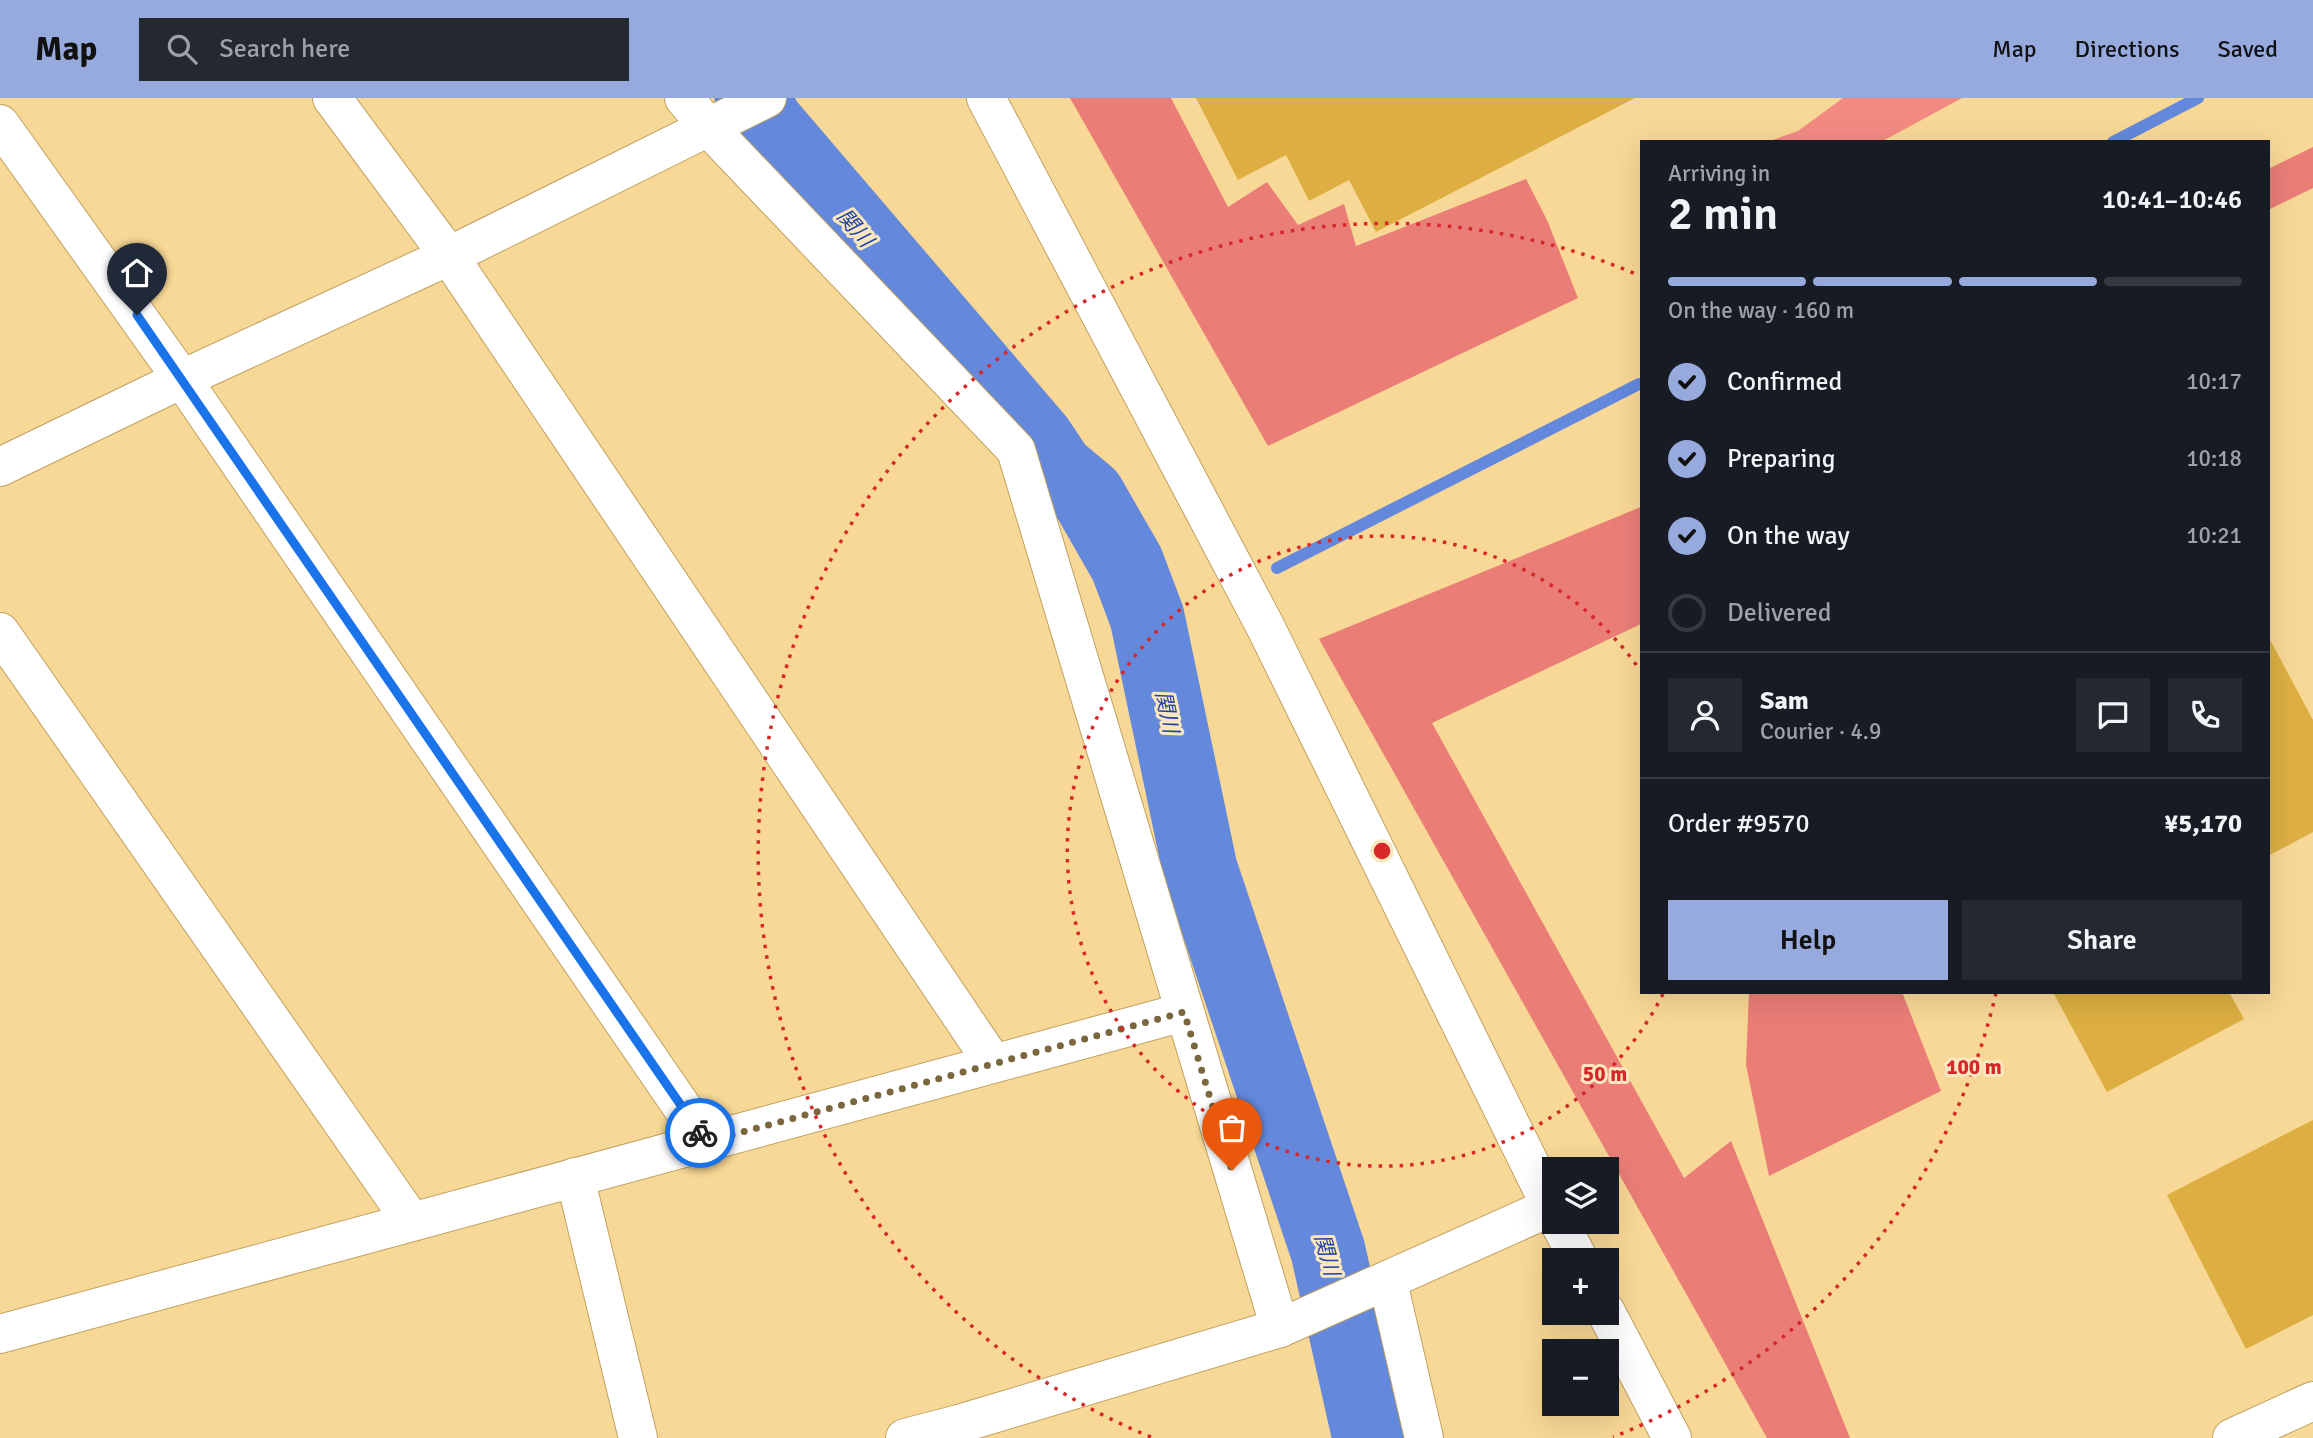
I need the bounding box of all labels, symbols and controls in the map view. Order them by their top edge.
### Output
search box [139,18,629,81]
text: Map [35,29,97,70]
icon: search [163,30,201,68]
text: Search here [219,33,350,65]
text: Map [1992,34,2037,64]
text: Directions [2075,34,2180,64]
text: Saved [2218,34,2278,64]
text: Arriving in [1668,159,1770,188]
text: 10:41–10:46 [2102,184,2242,216]
text: 2 min [1668,186,1778,242]
water label: 関川 [831,204,880,254]
pin [107,243,167,315]
icon: home [118,254,156,292]
text: On the way · 160 m [1668,296,1854,325]
icon: check [1668,363,1706,401]
text: Confirmed [1727,366,1842,398]
text: 10:17 [2186,367,2242,396]
icon: check [1668,440,1706,478]
text: Preparing [1727,443,1835,475]
text: 10:18 [2186,444,2242,473]
icon: check [1668,517,1706,555]
text: On the way [1727,520,1850,552]
text: 10:21 [2186,521,2242,550]
text: Delivered [1727,597,1832,629]
button: person [1668,678,1742,752]
button: chat [2076,678,2150,752]
button: phone [2168,678,2242,752]
text: Sam [1760,685,1809,717]
water label: 関川 [1150,689,1184,737]
text: Courier · 4.9 [1760,717,1881,746]
text: Order #9570 [1668,808,1809,840]
text: ¥5,170 [2164,808,2242,840]
centre of rings [1370,839,1394,863]
button: Help [1668,900,1948,980]
button: Share [1962,900,2242,980]
text: 100 m [1946,1054,2002,1080]
text: 50 m [1583,1061,1627,1087]
courier [665,1098,735,1168]
pin [1202,1098,1262,1170]
icon: bag [1213,1109,1251,1147]
icon: bike [681,1114,719,1152]
map controls [1542,1157,1619,1416]
button: layers [1542,1157,1619,1234]
water label: 関川 [1309,1231,1346,1281]
button: + [1542,1248,1619,1325]
button: − [1542,1339,1619,1416]

